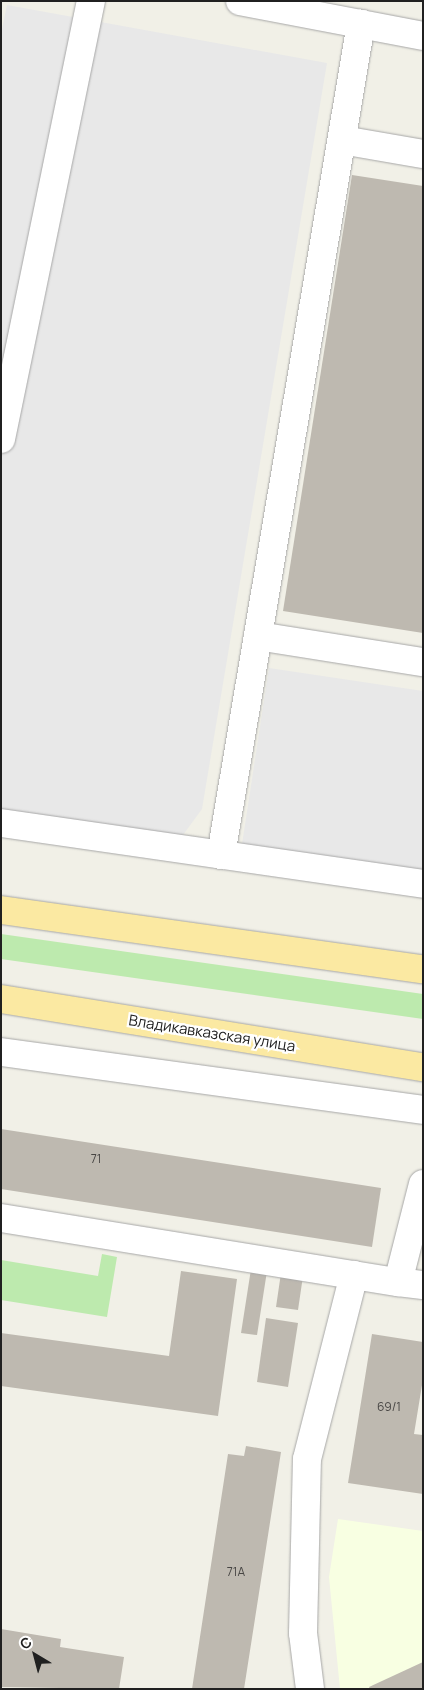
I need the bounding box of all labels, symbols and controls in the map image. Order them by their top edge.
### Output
street label: Владикавказская улица [127,1011,297,1055]
house number: 71 [91,1152,101,1166]
house number: 69/1 [377,1400,401,1414]
house number: 71А [227,1565,245,1579]
north arrow [10,1630,60,1680]
text: С [16,1632,36,1653]

